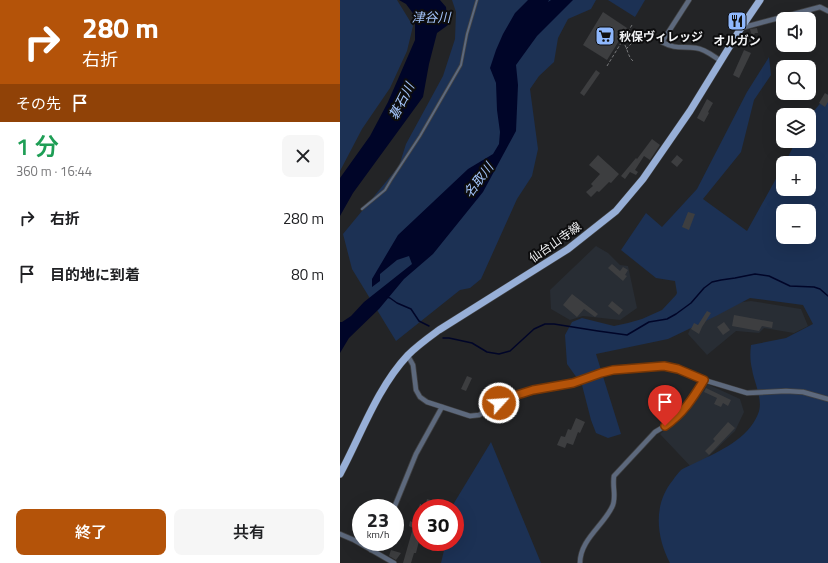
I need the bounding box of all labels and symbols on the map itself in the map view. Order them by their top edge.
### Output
water label: 津谷川 [411,7,452,27]
restaurant icon: オルガン [726,10,748,32]
supermarket icon: 秋保ヴィレッジ [594,25,616,47]
place label: 秋保ヴィレッジ [619,27,703,46]
place label: オルガン [713,31,761,50]
water label: 碁石川 [383,77,420,123]
water label: 名取川 [458,157,499,202]
street label: 仙台山寺線 [525,217,585,267]
position arrow [478,382,520,424]
pin [648,385,682,426]
speed limit sign: 30 [412,499,464,551]

